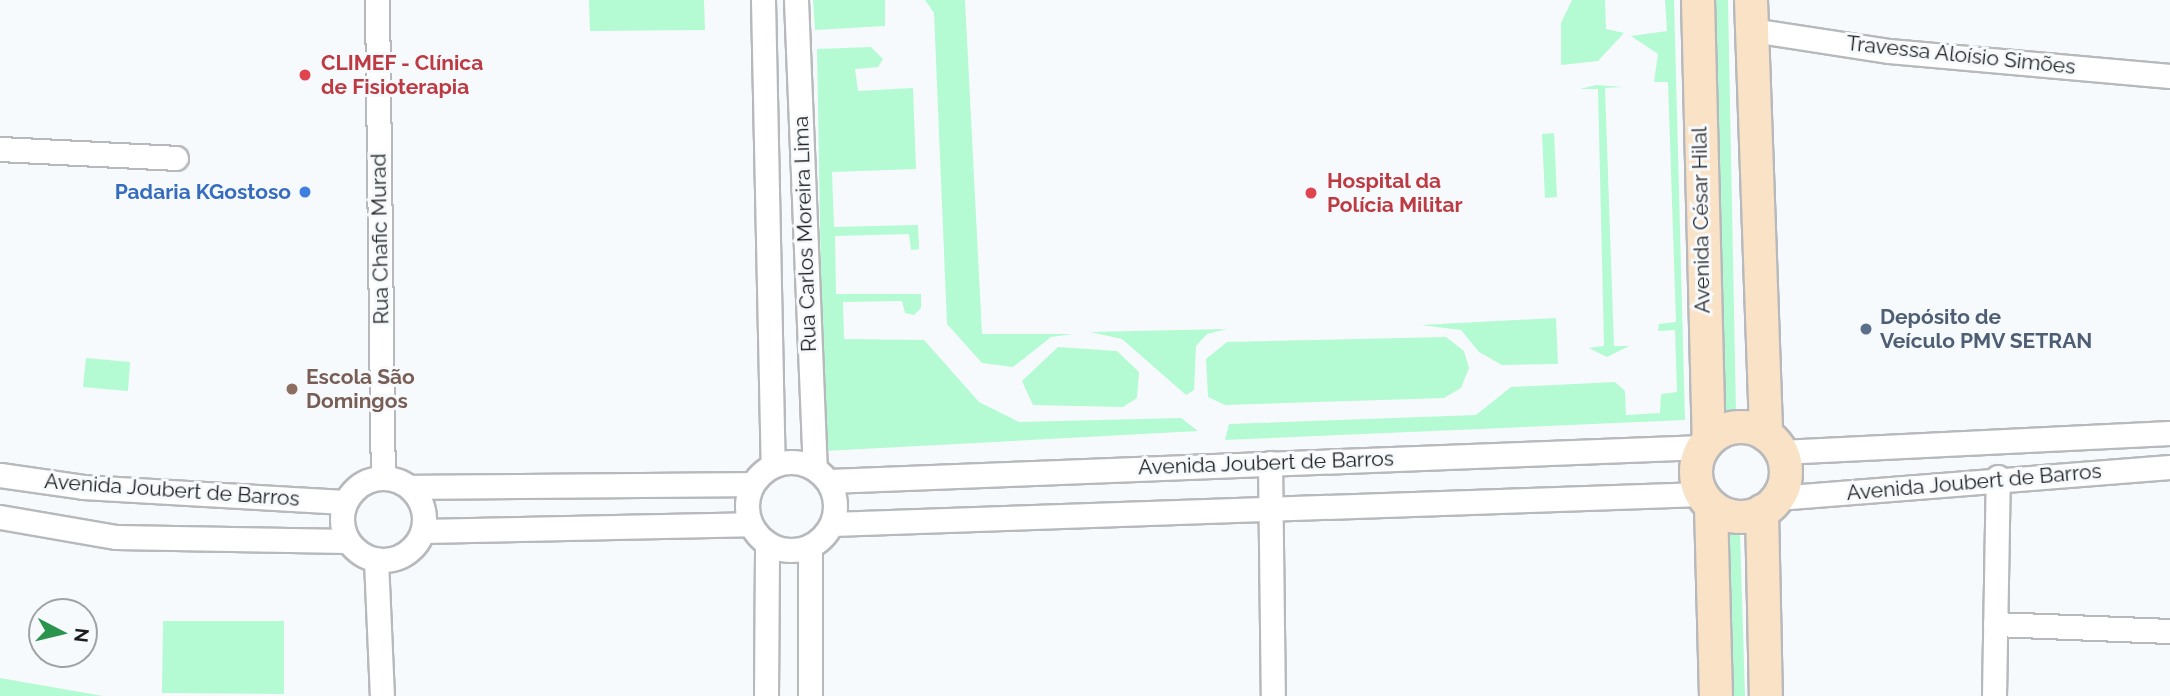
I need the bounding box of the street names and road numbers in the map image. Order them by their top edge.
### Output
street label: Travessa Aloísio Simões [1845,30,2077,80]
street label: Rua Carlos Moreira Lima [788,116,822,352]
street label: Avenida César Hilal [1687,126,1715,314]
street label: Rua Chafic Murad [366,153,394,325]
street label: Avenida Joubert de Barros [1137,446,1395,480]
street label: Avenida Joubert de Barros [1845,458,2103,506]
street label: Avenida Joubert de Barros [43,468,301,512]

